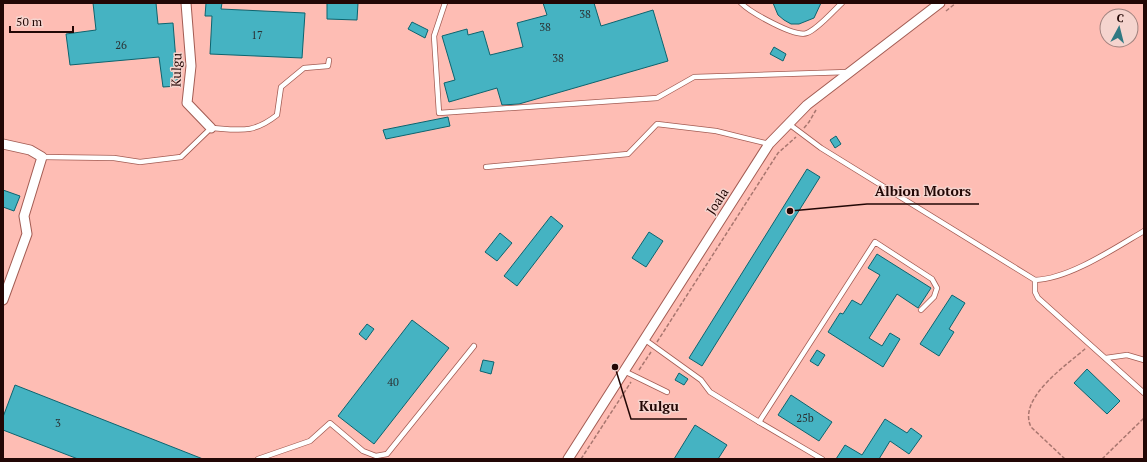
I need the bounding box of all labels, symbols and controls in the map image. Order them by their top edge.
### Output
house number: 38 [579,7,591,21]
scale bar [10,8,73,34]
north arrow [1099,8,1139,48]
text: С [1116,11,1125,25]
text: 50 m [16,14,43,29]
house number: 38 [539,20,551,34]
house number: 17 [251,28,263,42]
house number: 26 [115,38,127,52]
house number: 38 [552,51,564,65]
street label: Kulgu [166,52,186,87]
callout: Albion Motors [867,178,979,204]
text: Albion Motors [875,181,971,200]
street label: Joala [702,184,733,218]
house number: 40 [387,375,399,389]
callout: Kulgu [631,393,687,419]
text: Kulgu [639,396,679,415]
house number: 25b [796,411,814,425]
house number: 3 [55,416,61,430]

